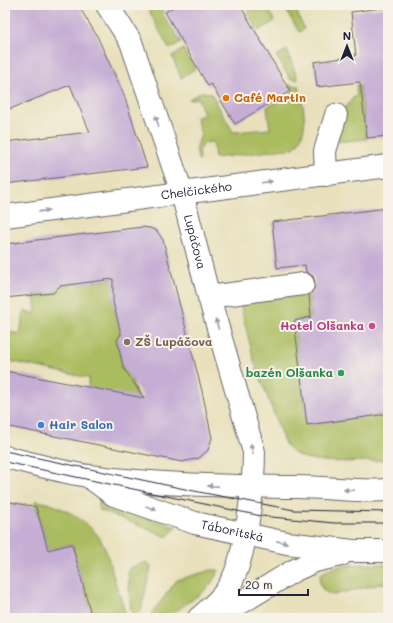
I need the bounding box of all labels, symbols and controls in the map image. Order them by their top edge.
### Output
north arrow [327,26,367,66]
text: N [343,28,351,43]
place label: Café Martin [234,89,306,105]
marker: Café Martin [221,93,231,103]
one-way arrow [154,115,160,127]
street label: Chelčického [160,177,233,203]
one-way arrow [261,179,273,185]
one-way arrow [38,208,50,214]
street label: Lupáčova [181,213,210,271]
one-way arrow [214,317,220,329]
place label: Hotel Olšanka [280,317,364,333]
marker: Hotel Olšanka [367,321,377,331]
place label: ZŠ Lupáčova [135,333,212,349]
marker: ZŠ Lupáčova [122,337,132,347]
place label: bazén Olšanka [246,364,333,380]
marker: bazén Olšanka [336,368,346,378]
place label: Hair Salon [49,416,113,432]
marker: Hair Salon [36,420,46,430]
one-way arrow [249,442,255,455]
one-way arrow [207,483,219,490]
one-way arrow [342,487,355,493]
one-way arrow [145,505,157,511]
street label: Táboritská [200,516,265,545]
one-way arrow [276,540,289,546]
scale bar [239,571,308,597]
text: 20 m [245,576,273,592]

